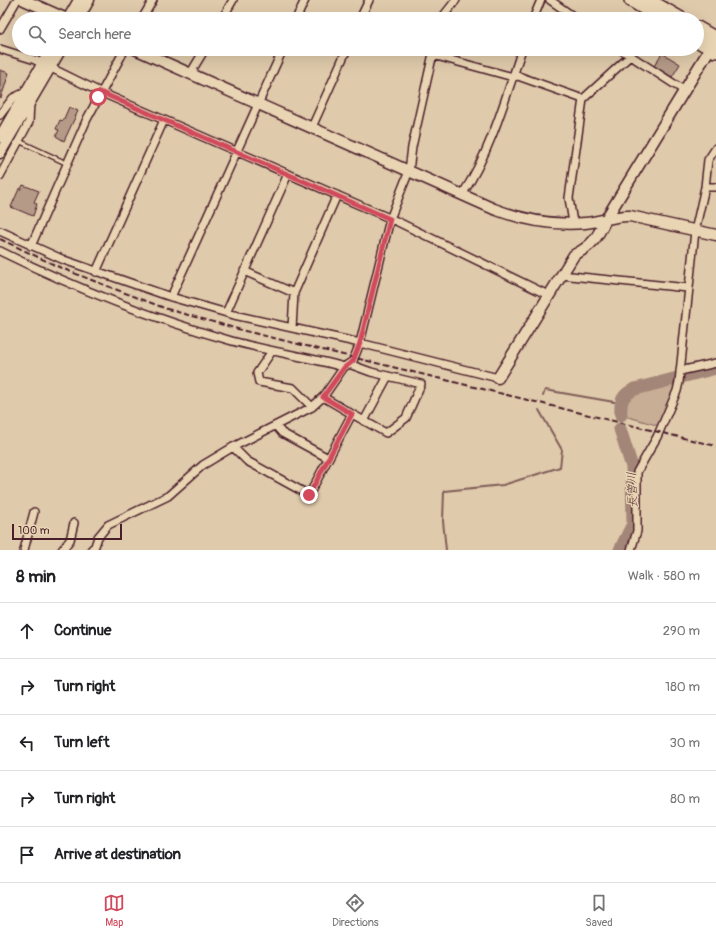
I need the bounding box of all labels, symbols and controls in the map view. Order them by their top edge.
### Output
search box [12,12,704,56]
icon: search [26,23,48,45]
text: Search here [58,25,131,44]
route start [89,88,107,106]
water label: 長曽川 [624,472,641,508]
route end [300,486,318,504]
scale bar [12,522,122,541]
text: 100 m [18,524,49,537]
text: 8 min [16,566,56,587]
text: Walk · 580 m [628,568,700,584]
icon: ahead [16,620,38,642]
text: Continue [54,621,112,640]
text: 290 m [663,623,700,639]
icon: right [16,676,38,698]
text: Turn right [54,677,115,696]
text: 180 m [665,679,700,695]
icon: left [16,732,38,754]
text: Turn left [54,733,110,752]
text: 30 m [670,735,700,751]
icon: right [16,788,38,810]
text: Turn right [54,789,115,808]
text: 80 m [670,791,700,807]
icon: arrive [16,844,38,866]
text: Arrive at destination [54,845,181,864]
tab: Map [103,892,125,929]
tab: Directions [332,892,379,929]
tab: Saved [585,892,613,929]

